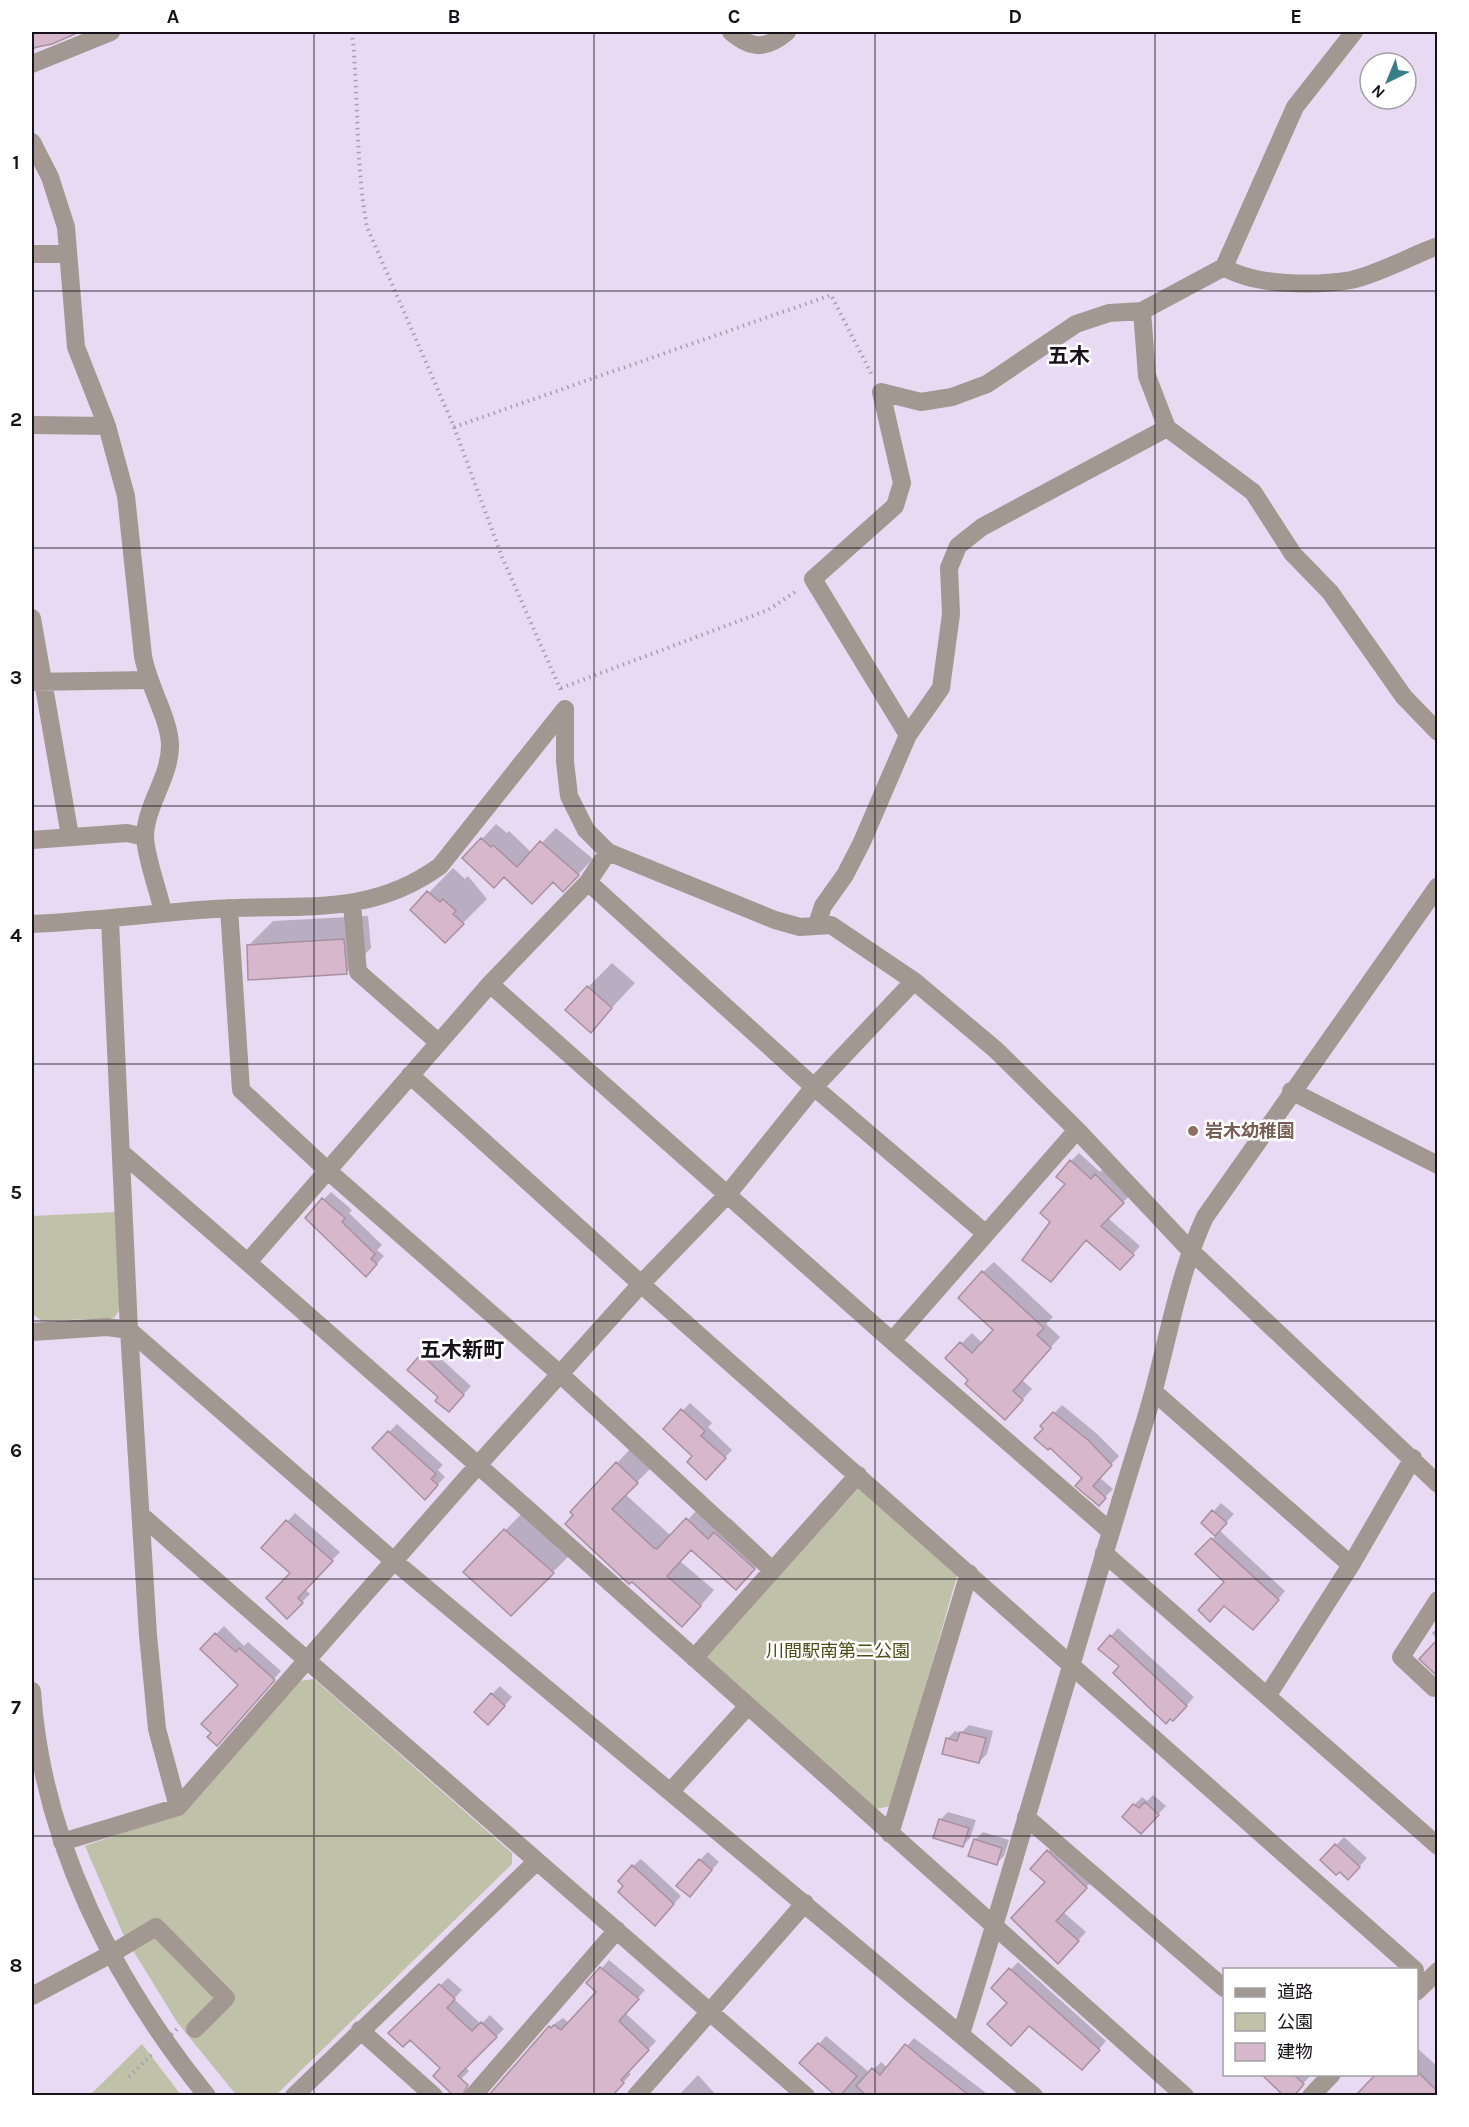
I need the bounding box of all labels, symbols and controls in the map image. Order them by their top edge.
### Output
text: A [167,5,180,28]
text: B [448,5,460,28]
text: C [728,5,740,28]
text: D [1008,5,1022,28]
text: E [1290,5,1302,28]
north arrow [1358,51,1418,111]
text: N [1367,81,1389,102]
text: 1 [12,151,20,174]
district label: 五木 [1048,344,1090,368]
text: 2 [10,408,22,431]
text: 3 [10,666,22,689]
text: 4 [10,924,22,947]
place label: 岩木幼稚園 [1205,1120,1295,1142]
marker: 岩木幼稚園 [1186,1124,1200,1138]
text: 5 [10,1181,22,1204]
district label: 五木新町 [420,1338,504,1362]
text: 6 [10,1439,22,1462]
park label: 川間駅南第二公園 [766,1640,910,1662]
text: 7 [11,1696,21,1719]
text: 8 [10,1954,22,1977]
legend [1223,1968,1418,2076]
text: 道路 [1277,1981,1313,2003]
text: 公園 [1277,2011,1313,2033]
text: 建物 [1277,2041,1313,2063]

